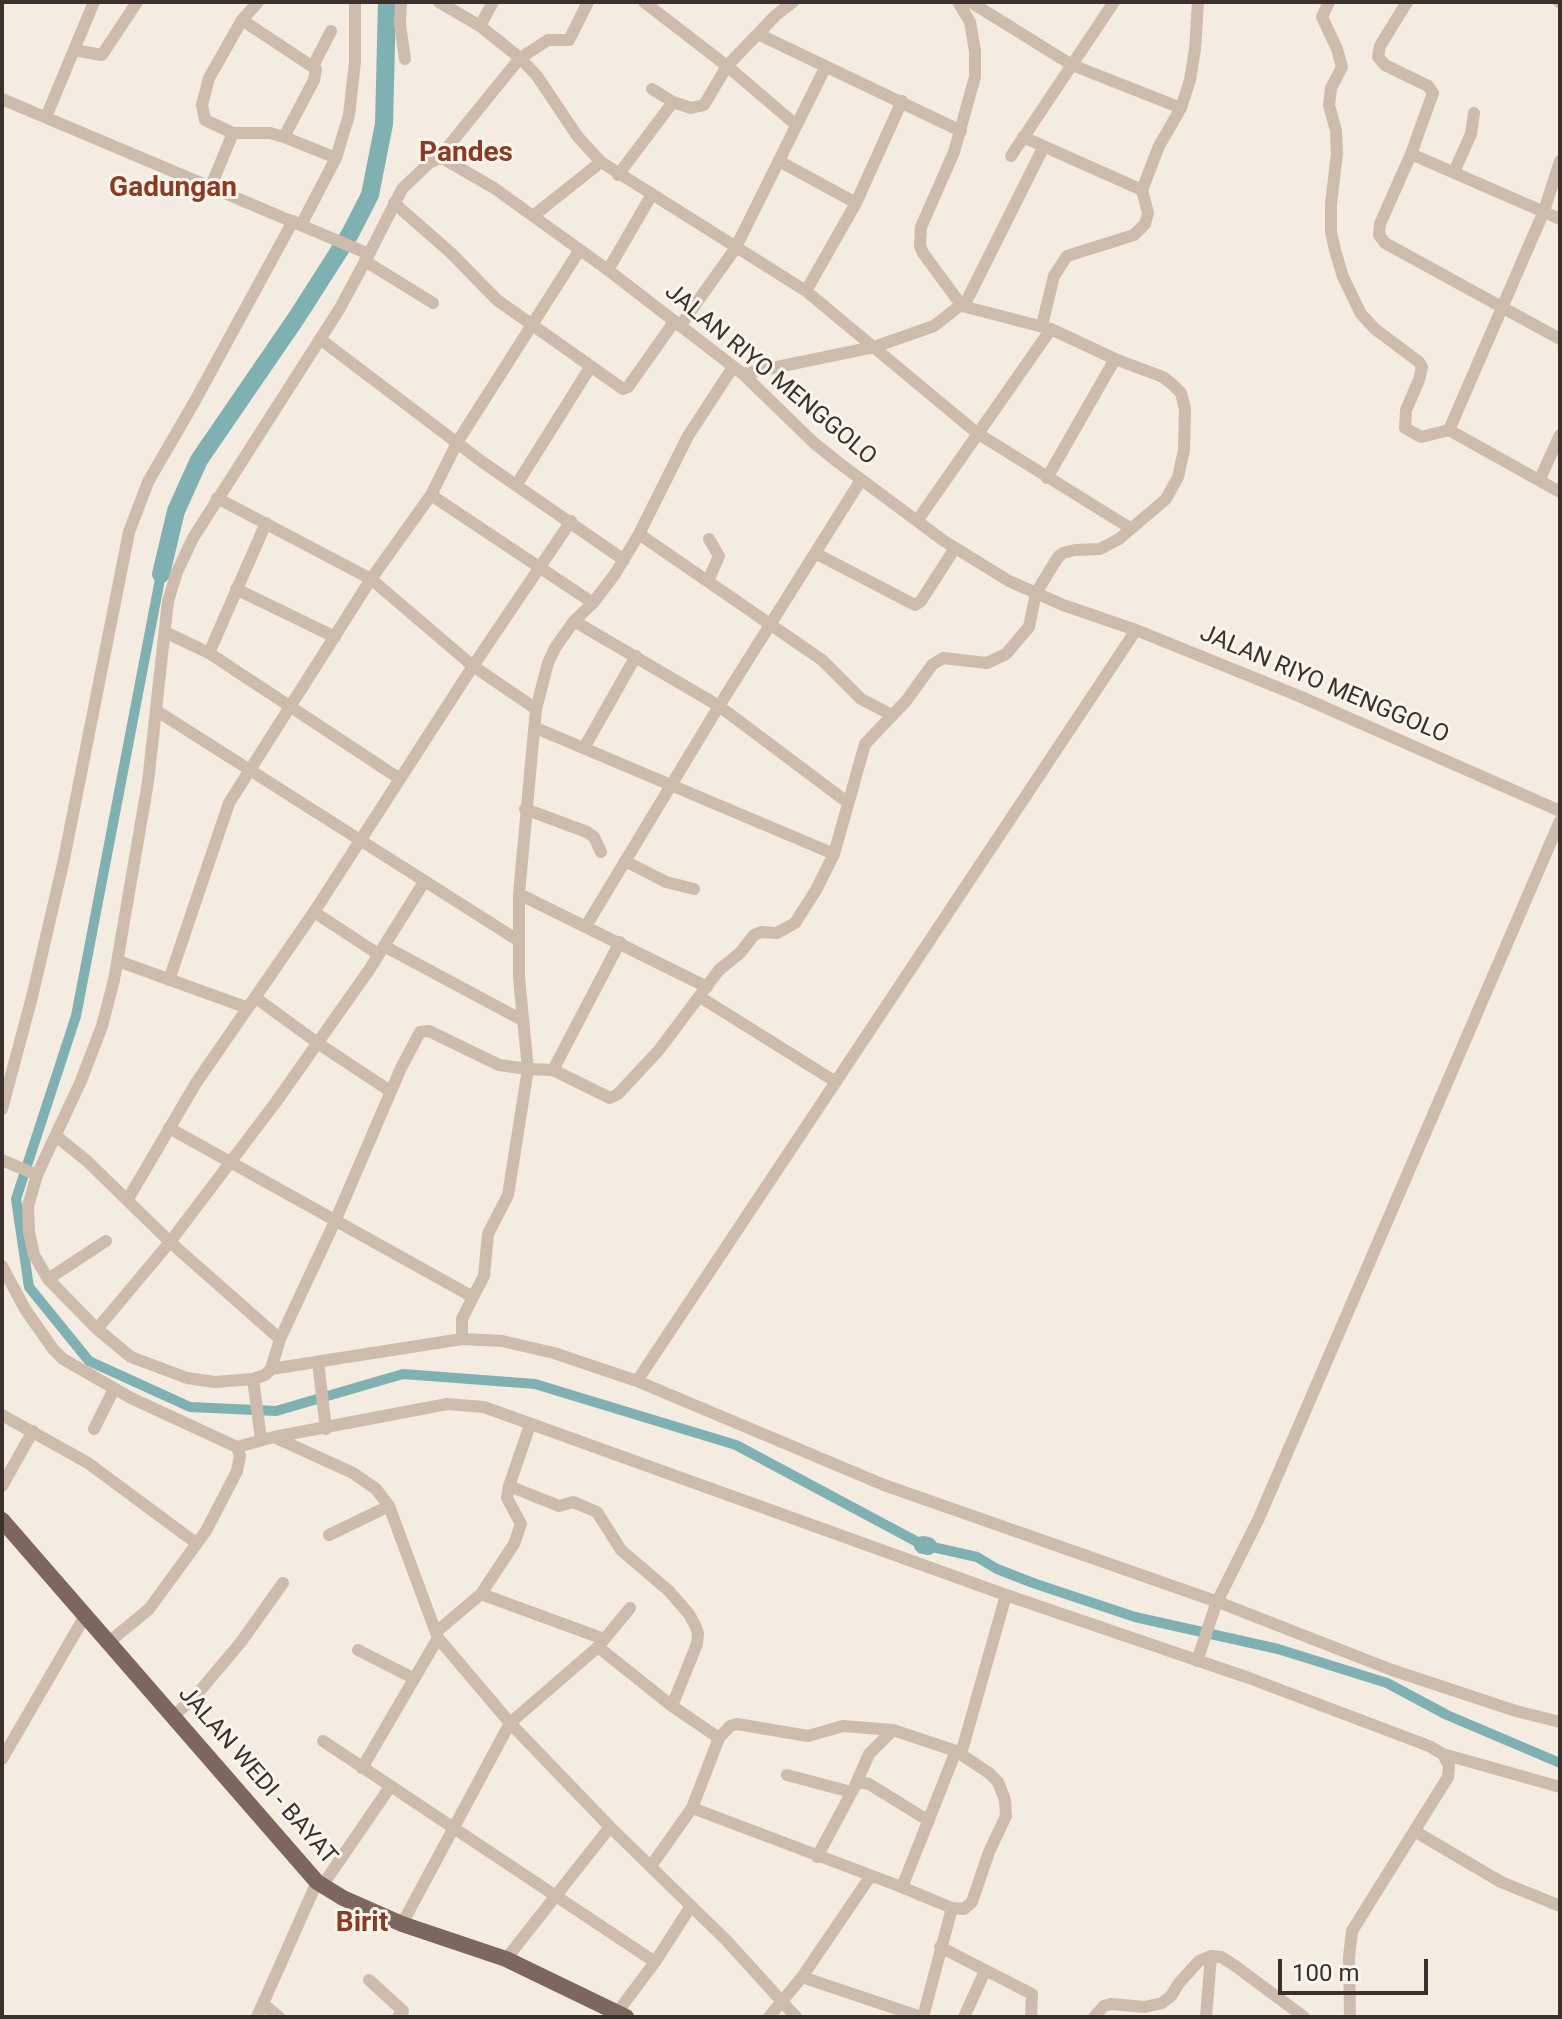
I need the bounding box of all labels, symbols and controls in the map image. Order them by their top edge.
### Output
district label: Pandes [419,137,513,171]
district label: Gadungan [109,172,237,206]
street label: JALAN RIYO MENGGOLO [658,278,882,472]
street label: JALAN RIYO MENGGOLO [1195,619,1453,751]
street label: JALAN WEDI - BAYAT [171,1681,343,1871]
district label: Birit [336,1907,388,1941]
scale bar [1282,1943,1432,1993]
text: 100 m [1292,1959,1359,1987]

